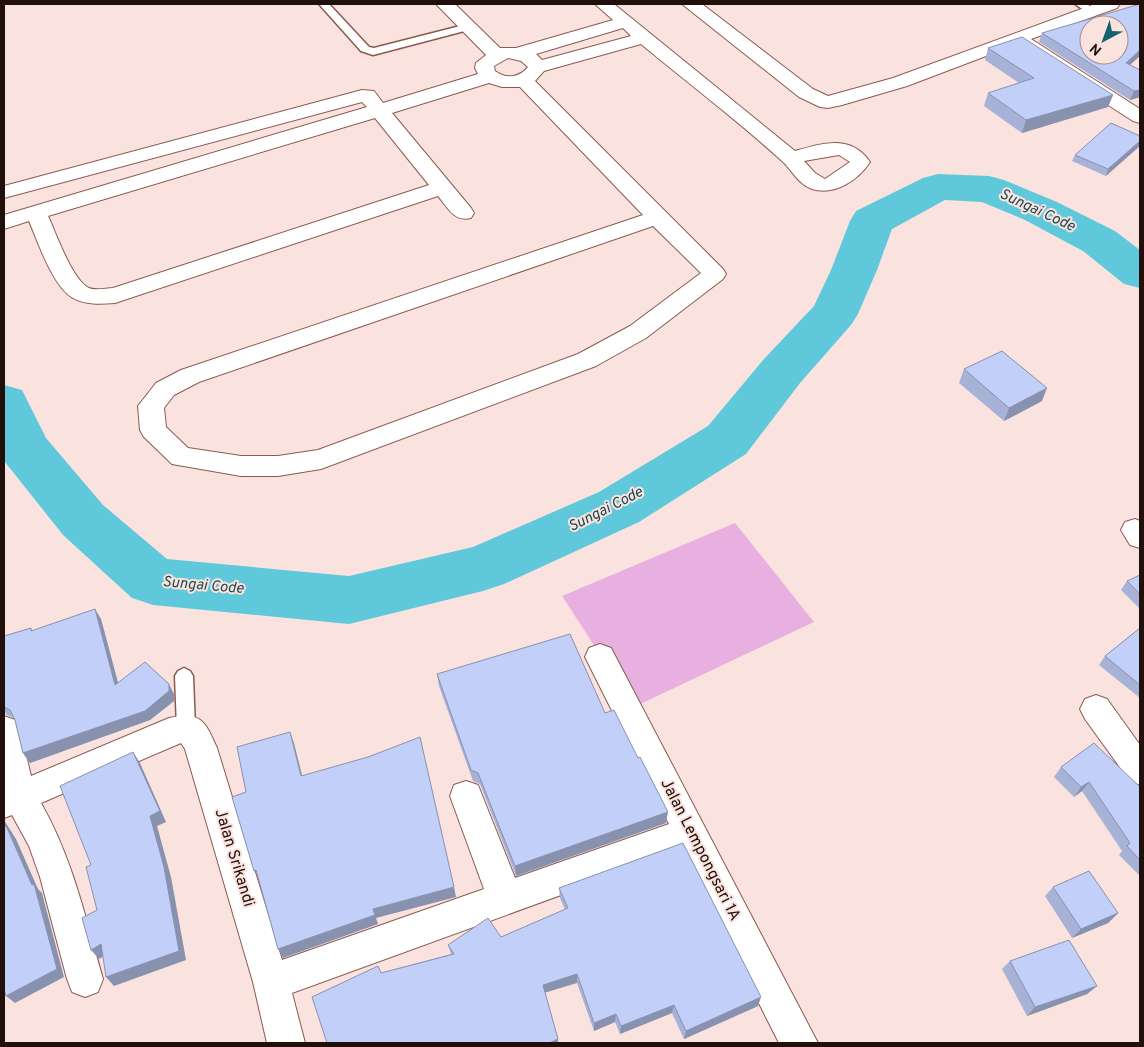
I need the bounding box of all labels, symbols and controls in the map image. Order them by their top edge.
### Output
north arrow [1079,15,1129,65]
text: N [1087,39,1106,58]
water label: Sungai Code [996,185,1078,237]
water label: Sungai Code [566,483,647,537]
water label: Sungai Code [162,573,244,599]
street label: Jalan Lempongsari 1A [655,776,745,925]
street label: Jalan Srikandi [210,807,258,909]

